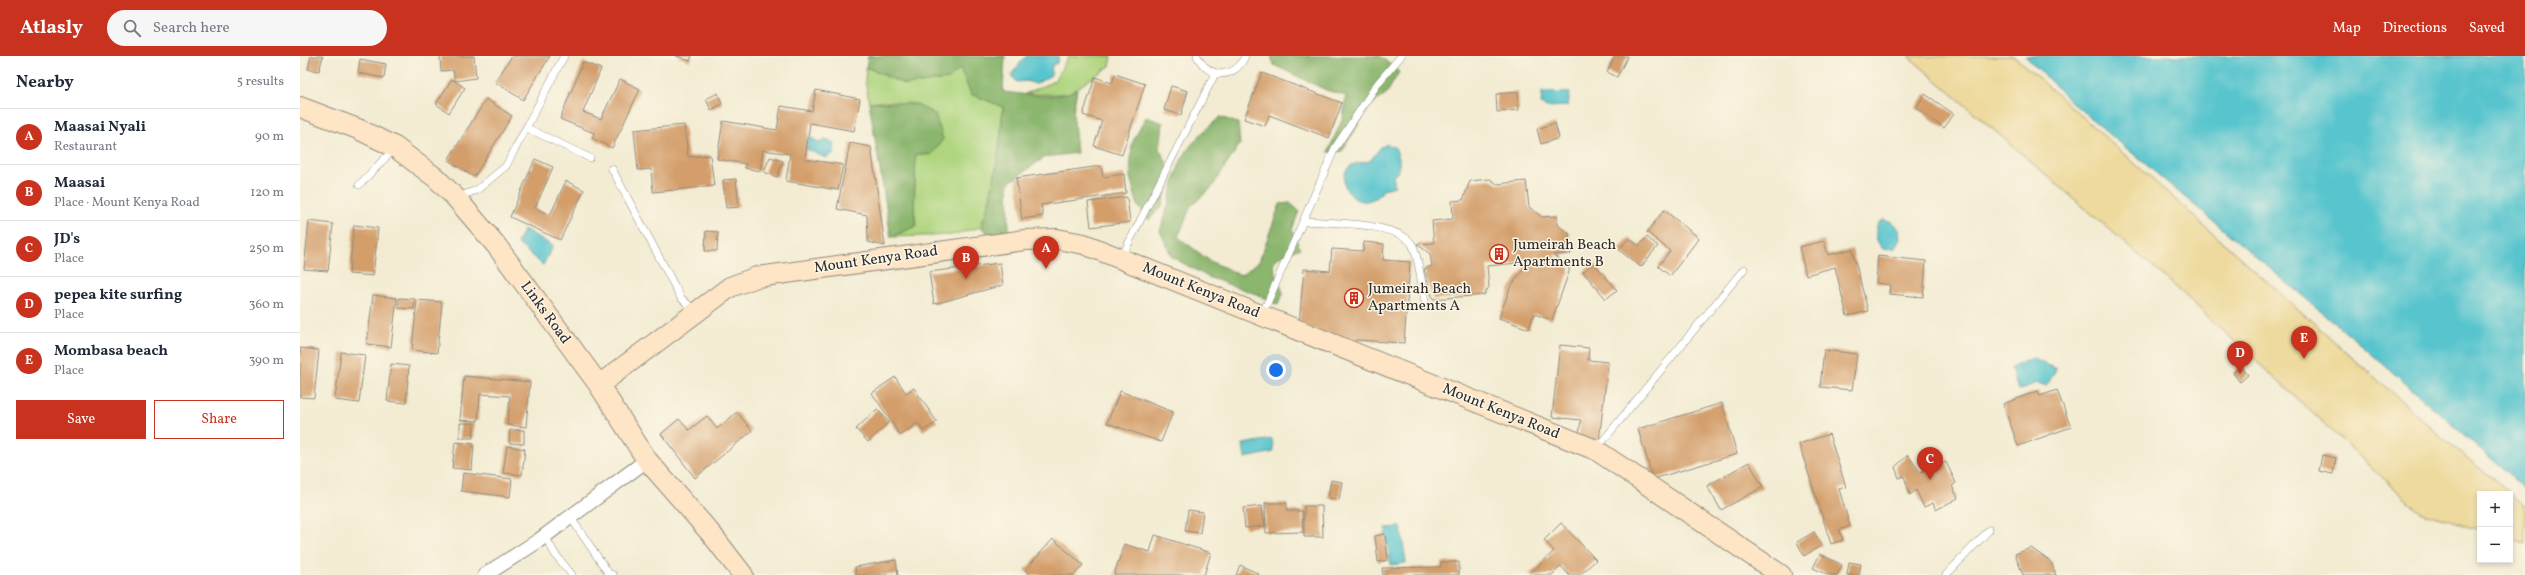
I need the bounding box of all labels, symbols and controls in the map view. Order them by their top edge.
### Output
search box [107,10,387,46]
text: Atlasly [20,15,83,41]
icon: search [121,17,143,39]
text: Search here [153,18,230,39]
text: Map [2333,19,2361,38]
text: Directions [2383,19,2447,38]
text: Saved [2469,19,2505,38]
text: Nearby [16,71,74,94]
text: 5 results [237,73,284,91]
text: Maasai Nyali [54,117,146,138]
text: A [24,128,34,146]
text: 90 m [255,128,284,146]
text: Restaurant [54,138,117,156]
text: Maasai [54,173,105,194]
text: B [25,184,33,202]
text: 120 m [250,184,284,202]
text: Place · Mount Kenya Road [54,194,200,212]
text: JD's [54,229,80,250]
place label: Jumeirah Beach Apartments B [1513,235,1616,273]
pin: A [1033,236,1059,269]
text: C [25,240,33,258]
text: 250 m [249,240,284,258]
street label: Mount Kenya Road [813,241,939,279]
building icon: Jumeirah Beach Apartments B [1488,243,1510,265]
pin: B [953,246,979,279]
text: Place [54,250,84,268]
street label: Mount Kenya Road [1139,258,1263,324]
street label: Links Road [515,277,575,349]
place label: Jumeirah Beach Apartments A [1368,279,1471,317]
text: pepea kite surfing [54,285,182,306]
building icon: Jumeirah Beach Apartments A [1343,287,1365,309]
text: D [24,296,34,314]
text: 360 m [249,296,284,314]
text: Place [54,306,84,324]
pin: E [2291,326,2317,359]
text: Mombasa beach [54,341,168,362]
pin: D [2227,341,2253,374]
text: E [25,352,33,370]
text: 390 m [249,352,284,370]
your location [1266,360,1286,380]
text: Place [54,362,84,380]
street label: Mount Kenya Road [1439,379,1563,445]
button: Save [16,400,146,439]
button: Share [154,400,284,439]
pin: C [1917,447,1943,480]
map controls [2477,491,2513,563]
button: + [2477,491,2513,527]
button: − [2477,527,2513,563]

